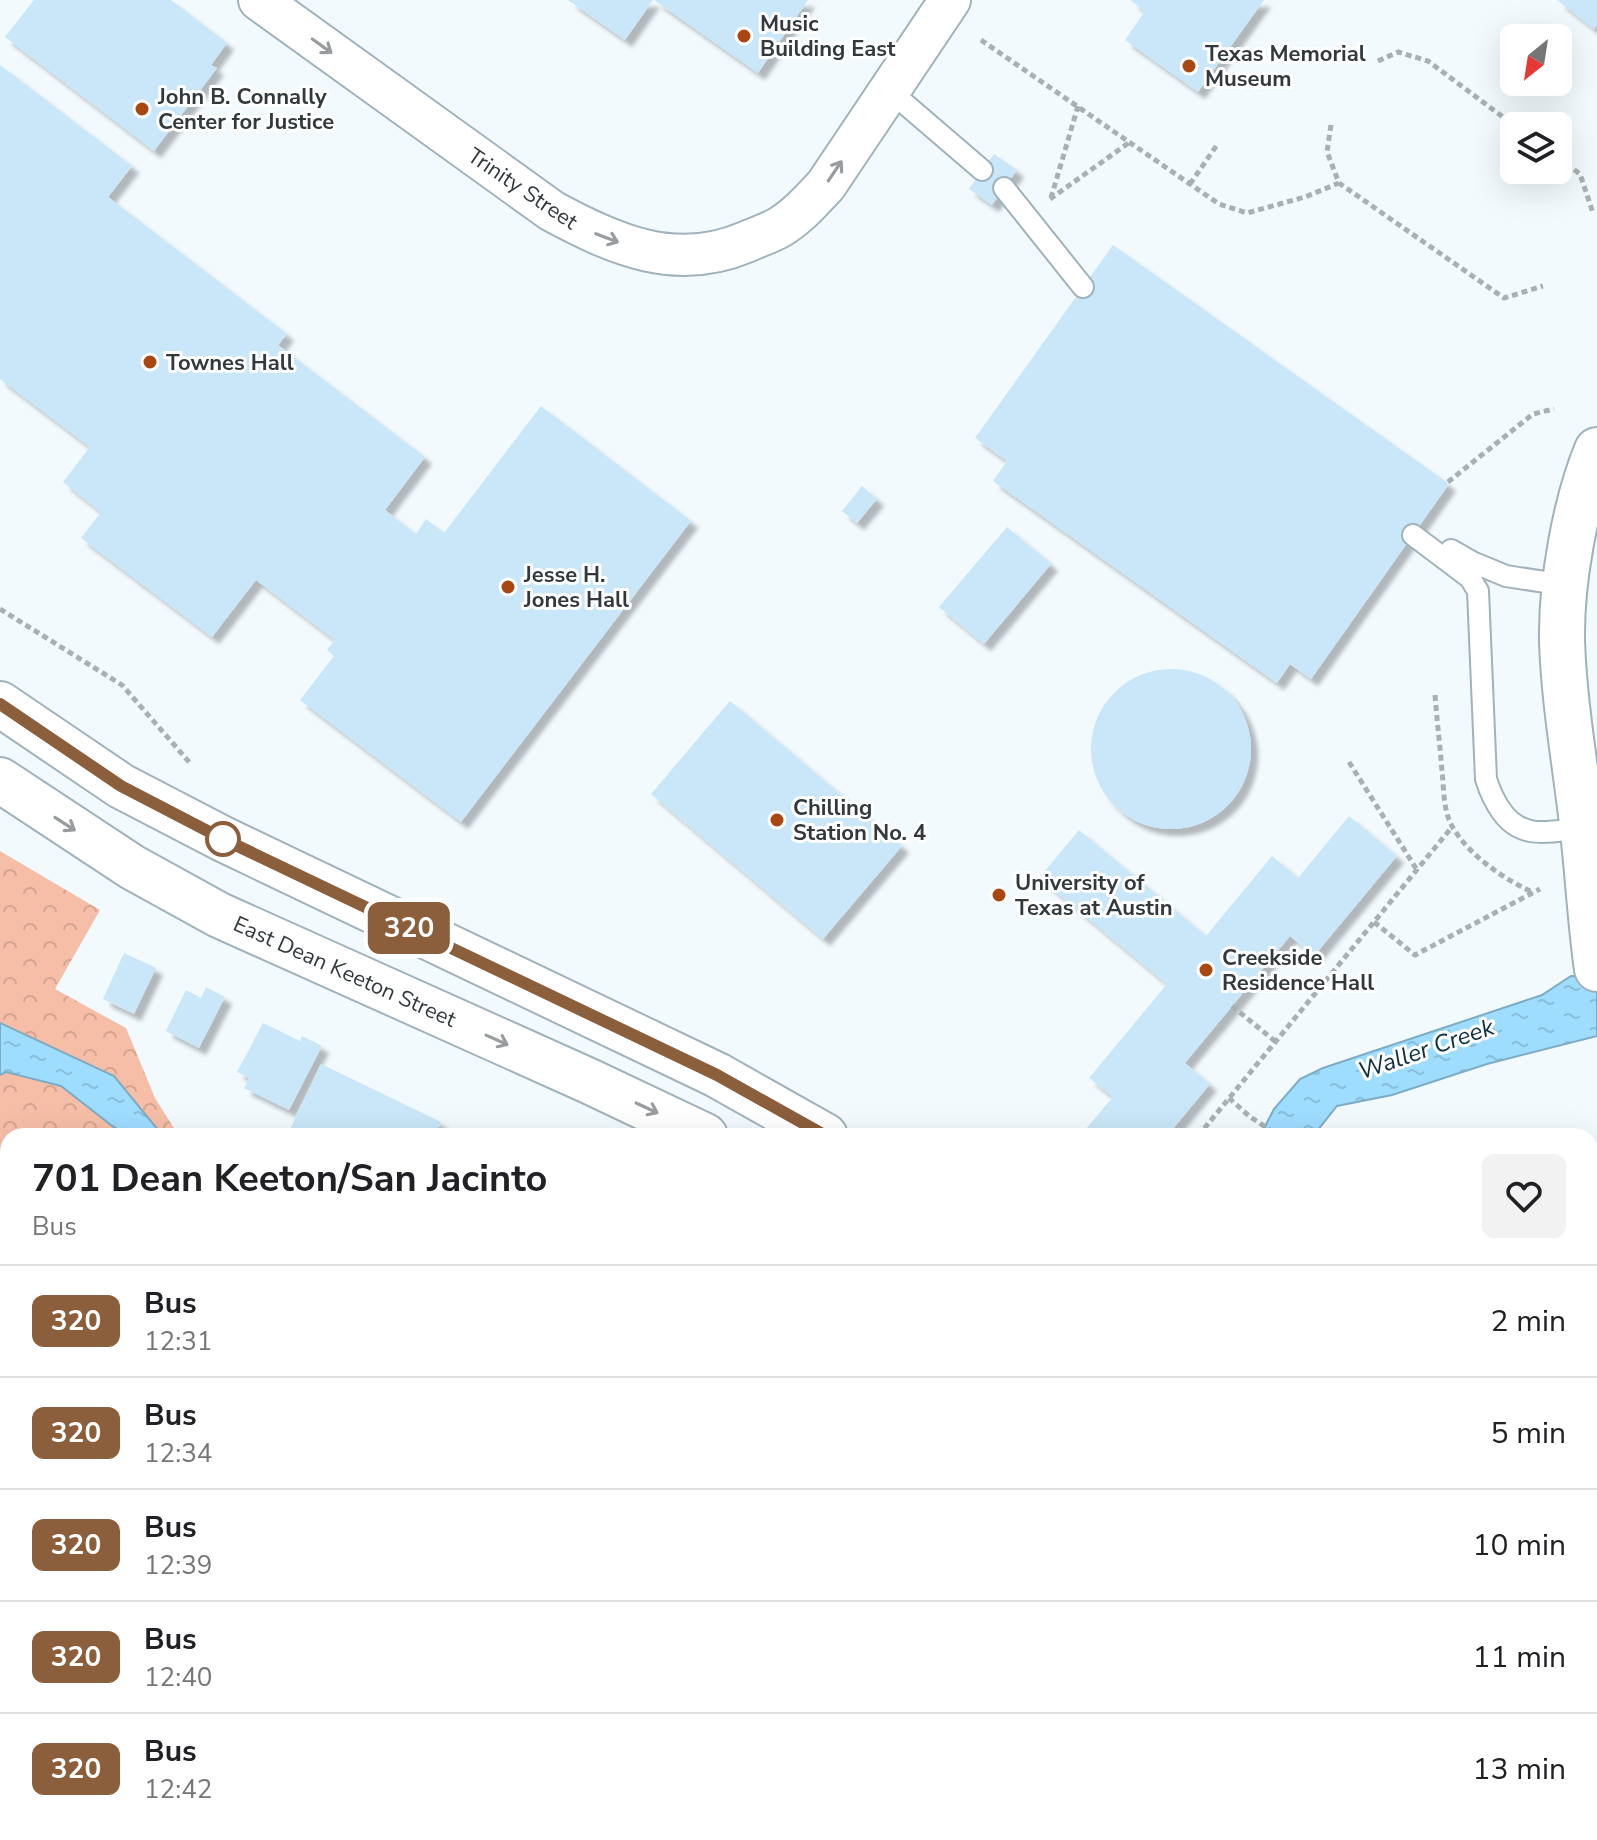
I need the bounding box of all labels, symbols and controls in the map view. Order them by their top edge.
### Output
place label: Music Building East [760,9,896,64]
north arrow [1500,24,1572,96]
map controls [1500,24,1572,184]
marker: Music Building East [735,27,753,45]
one-way arrow [310,38,332,55]
place label: Texas Memorial Museum [1205,39,1366,94]
marker: Texas Memorial Museum [1180,57,1198,75]
place label: John B. Connally Center for Justice [157,82,334,137]
marker: John B. Connally Center for Justice [133,100,151,118]
button: layers [1500,112,1572,184]
street label: Trinity Street [461,141,584,237]
one-way arrow [827,161,843,183]
one-way arrow [594,232,619,246]
place label: Townes Hall [166,348,294,378]
marker: Townes Hall [141,353,159,371]
place label: Jesse H. Jones Hall [523,560,629,615]
marker: Jesse H. Jones Hall [499,578,517,596]
place label: Chilling Station No. 4 [793,793,926,848]
marker: Chilling Station No. 4 [768,811,786,829]
one-way arrow [53,815,75,832]
unlabelled marker [206,822,240,856]
place label: University of Texas at Austin [1015,868,1173,923]
marker: University of Texas at Austin [990,886,1008,904]
line badge: 320 [363,902,455,954]
street label: East Dean Keeton Street [228,909,461,1035]
text: 320 [384,909,434,947]
place label: Creekside Residence Hall [1222,943,1374,998]
marker: Creekside Residence Hall [1197,961,1215,979]
water label: Waller Creek [1354,1011,1499,1087]
one-way arrow [484,1033,509,1048]
one-way arrow [635,1101,659,1116]
text: 701 Dean Keeton/San Jacinto [32,1153,547,1204]
button: heart [1482,1154,1566,1238]
text: Bus [32,1209,77,1244]
text: Bus [144,1283,197,1324]
text: 2 min [1491,1301,1566,1342]
text: 320 [51,1302,101,1340]
text: 12:31 [144,1324,212,1359]
text: Bus [144,1395,197,1436]
text: 5 min [1491,1413,1566,1454]
text: 320 [51,1414,101,1452]
text: 12:34 [144,1436,212,1471]
text: Bus [144,1507,197,1548]
text: 10 min [1473,1525,1566,1566]
text: 320 [51,1526,101,1564]
text: 12:39 [144,1548,212,1583]
text: Bus [144,1619,197,1660]
text: 11 min [1473,1637,1566,1678]
text: 320 [51,1638,101,1676]
text: 12:40 [144,1660,212,1695]
text: Bus [144,1731,197,1772]
text: 13 min [1473,1749,1566,1790]
text: 320 [51,1750,101,1788]
text: 12:42 [144,1772,212,1807]

